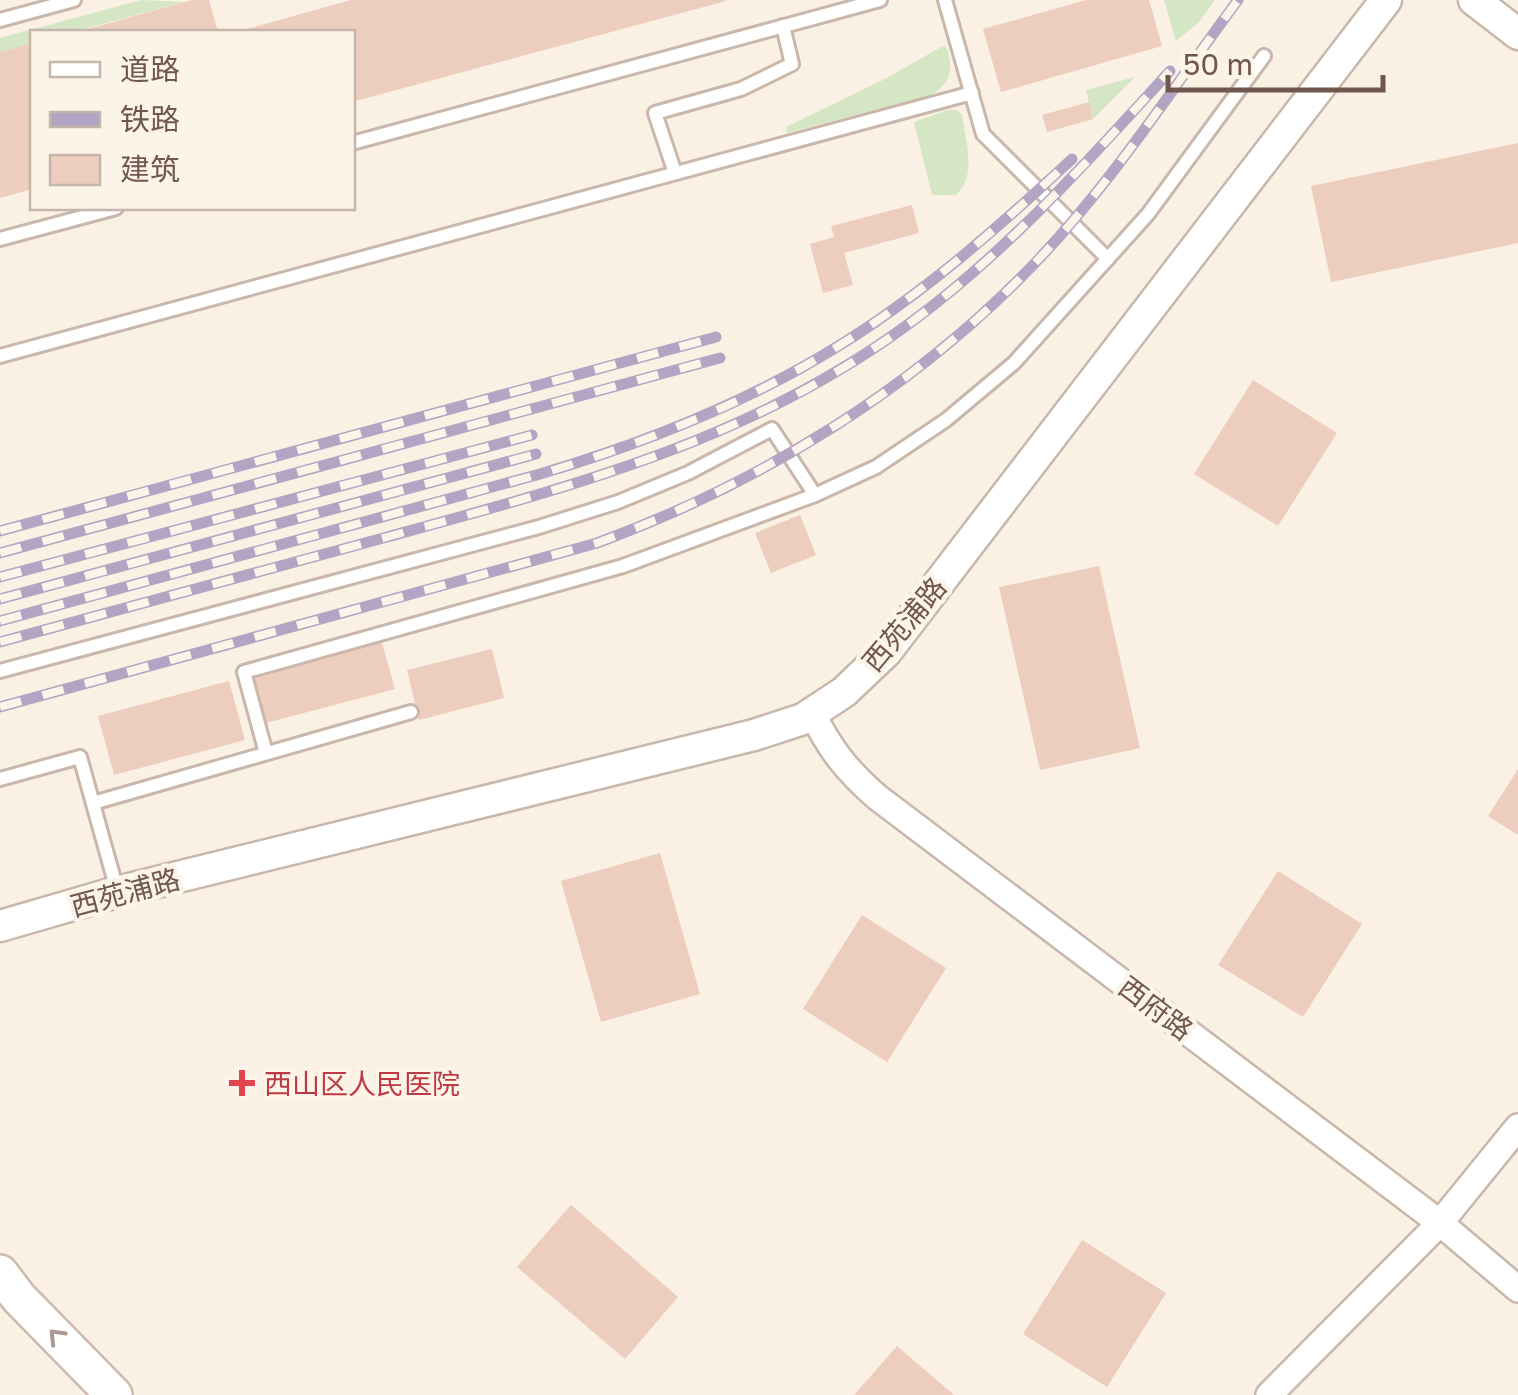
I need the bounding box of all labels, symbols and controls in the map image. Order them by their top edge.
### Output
legend [30,30,355,210]
scale bar [1168,30,1383,92]
text: 50 m [1183,46,1253,82]
text: 道路 [120,51,180,87]
text: 铁路 [120,101,180,137]
text: 建筑 [120,151,180,187]
street label: 西苑浦路 [855,570,953,678]
street label: 西苑浦路 [67,862,183,922]
street label: 西府路 [1113,970,1199,1046]
place label: 西山区人民医院 [264,1067,460,1100]
marker: 西山区人民医院 [229,1070,255,1096]
one-way arrow [49,1329,67,1347]

